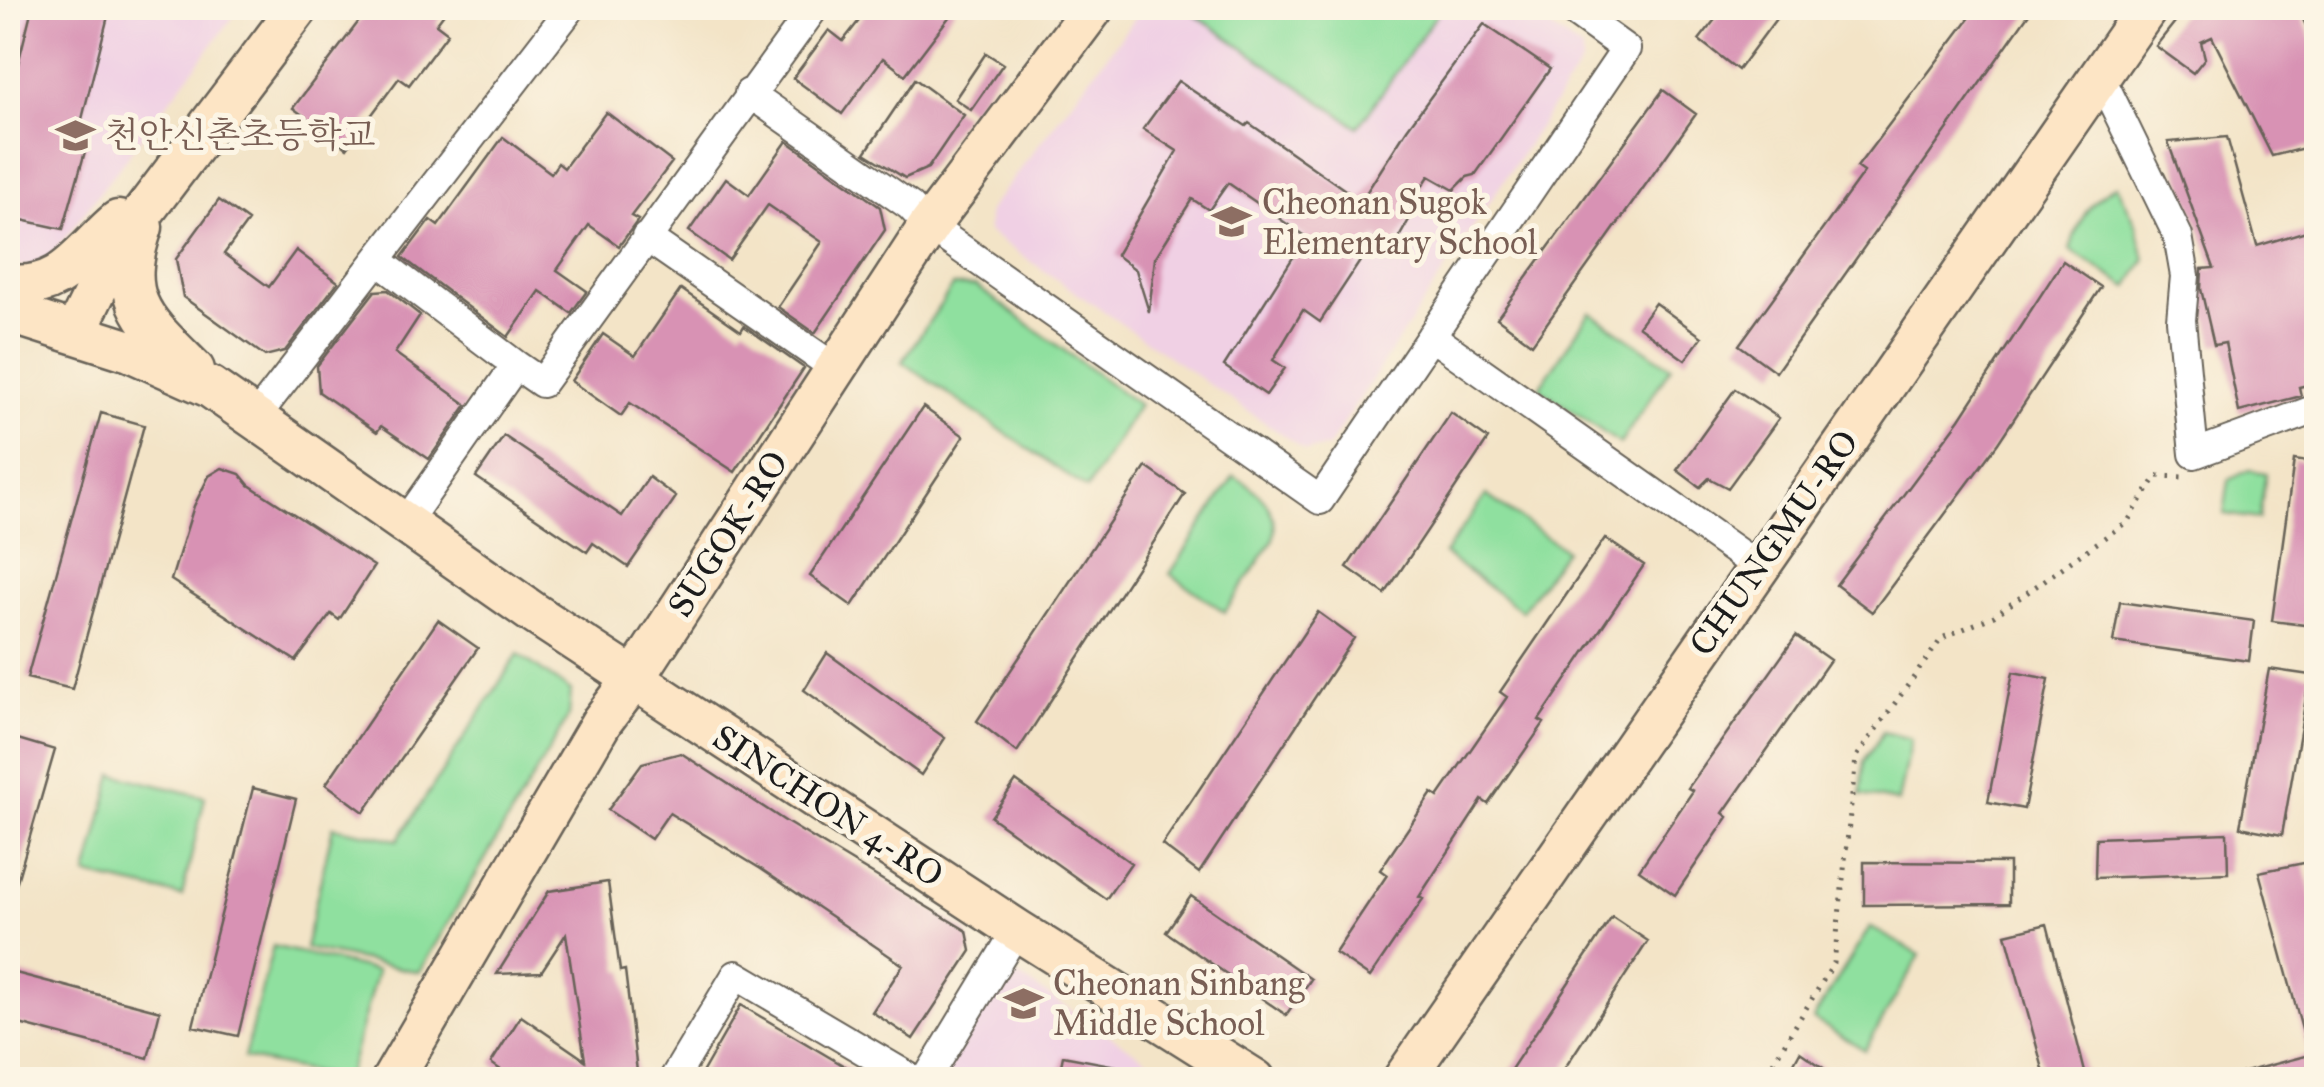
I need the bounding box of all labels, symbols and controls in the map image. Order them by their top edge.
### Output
school or university icon: 천안신촌초등학교 [54,114,96,156]
place label: 천안신촌초등학교 [105,114,375,157]
place label: Cheonan Sugok Elementary School [1262,181,1538,264]
school or university icon: Cheonan Sugok Elementary School [1211,201,1253,243]
street label: CHUNGMU-RO [1680,422,1868,664]
street label: SUGOK-RO [658,443,798,625]
street label: SINCHON 4-RO [705,716,951,896]
place label: Cheonan Sinbang Middle School [1053,962,1305,1045]
school or university icon: Cheonan Sinbang Middle School [1002,982,1044,1024]

